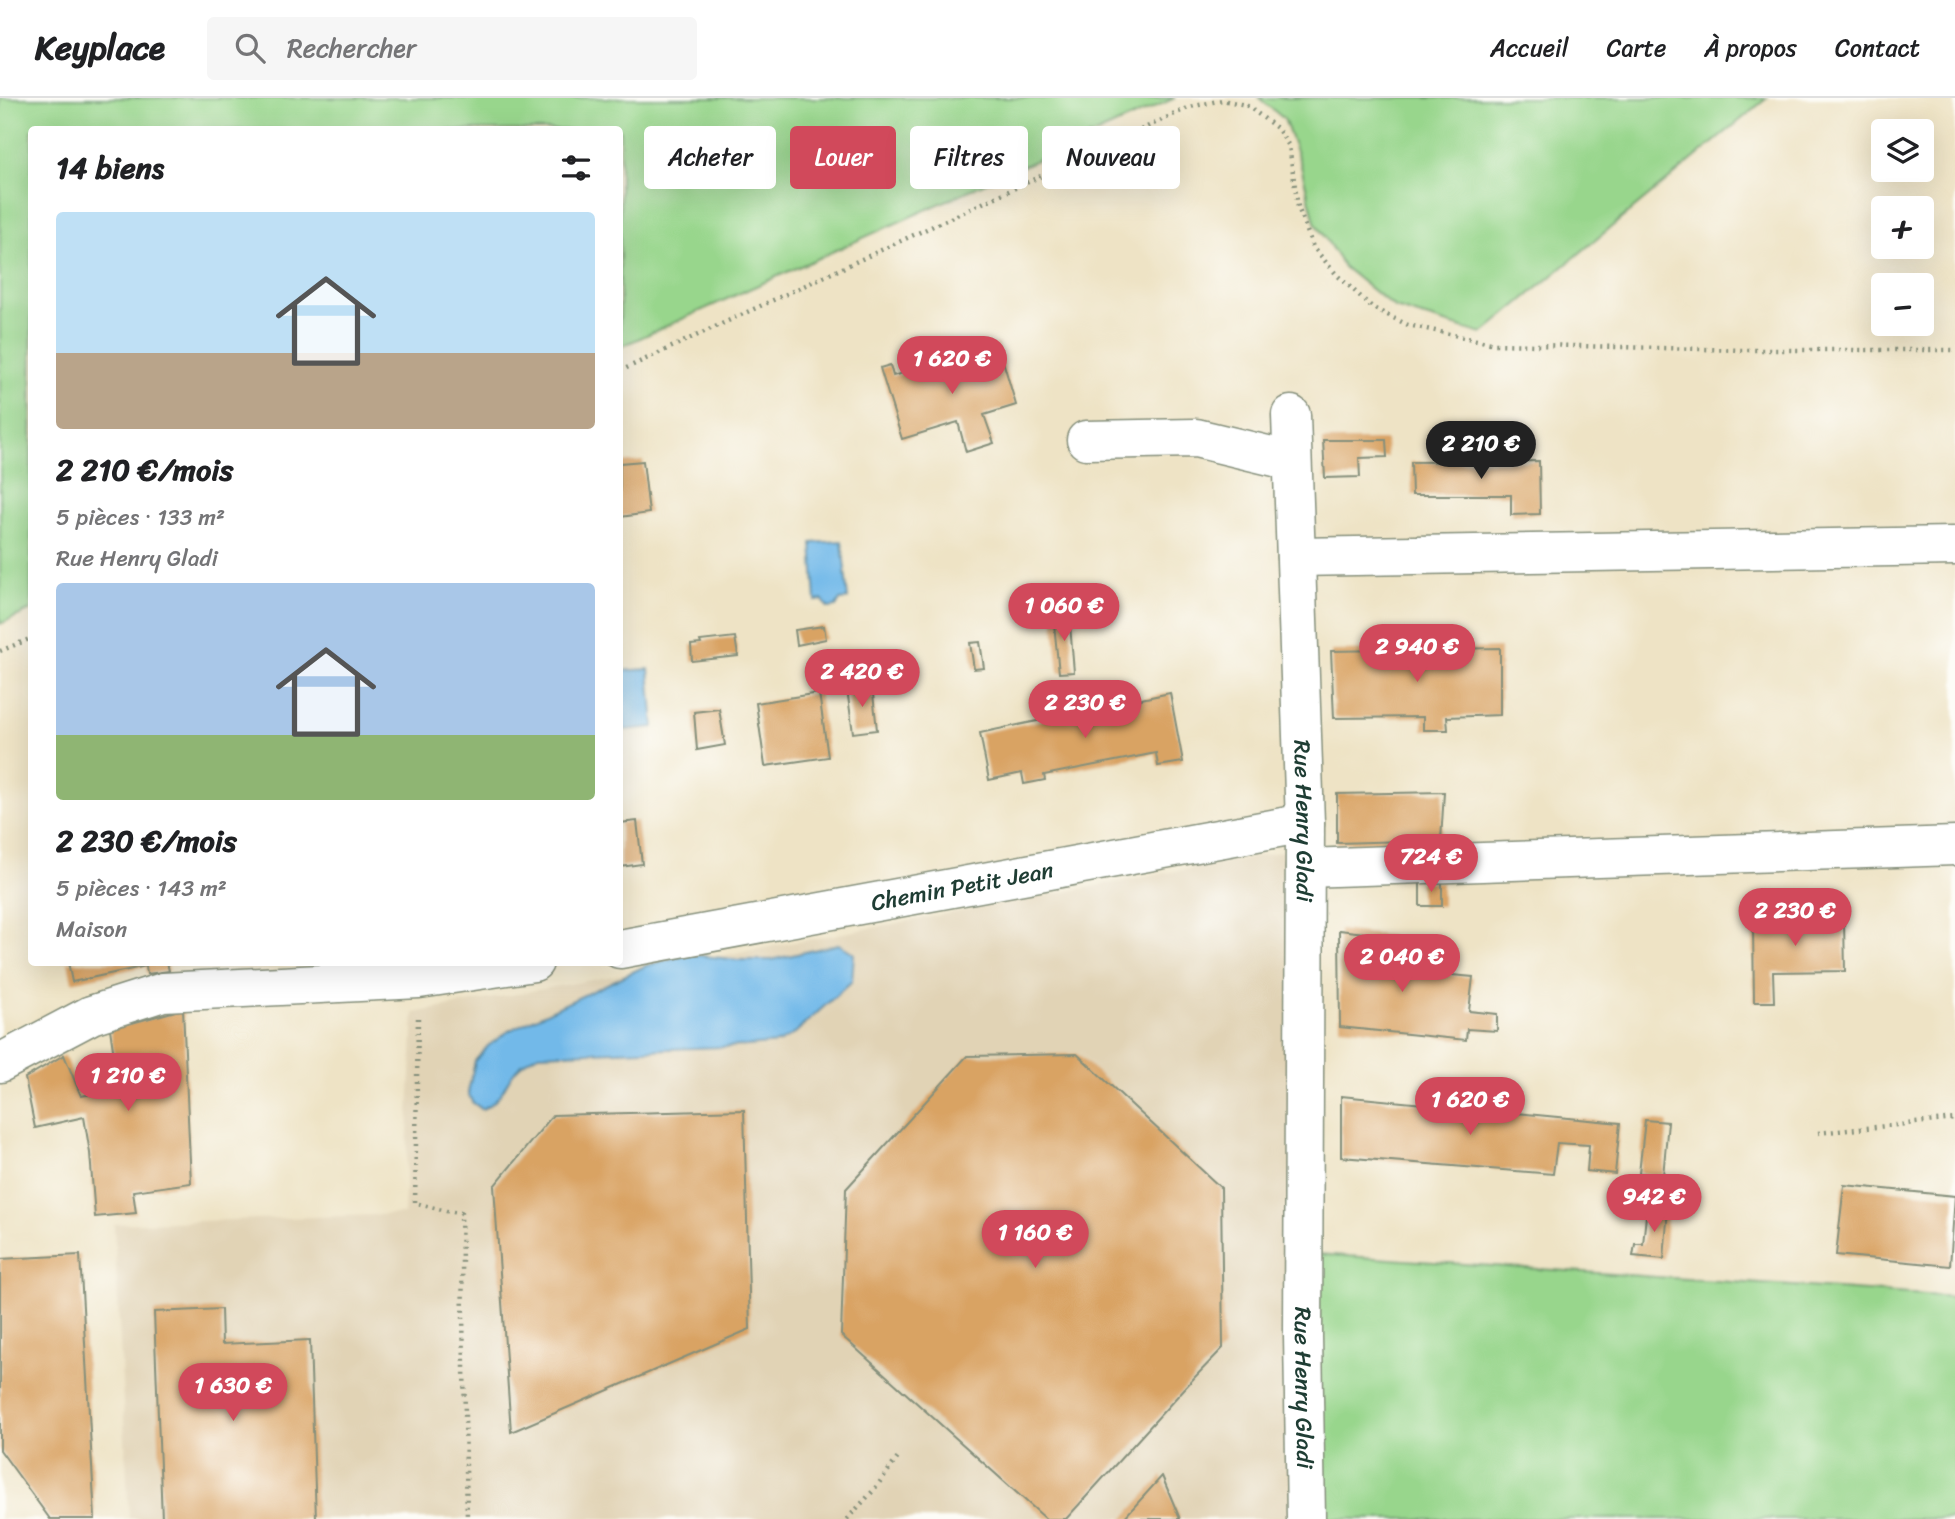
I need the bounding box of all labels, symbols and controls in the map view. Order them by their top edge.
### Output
search box [207,17,697,80]
text: Keyplace [35,19,165,77]
text: Rechercher [287,25,416,71]
text: Accueil [1490,27,1569,69]
text: Carte [1607,27,1666,69]
text: À propos [1704,27,1797,69]
text: Contact [1835,27,1920,69]
icon: search [231,29,269,67]
map controls [1871,119,1934,336]
button: layers [1871,119,1934,182]
chip: Acheter [644,126,776,189]
chip: Louer [790,126,896,189]
chip: Filtres [910,126,1028,189]
chip: Nouveau [1042,126,1180,189]
text: 14 biens [56,141,164,195]
icon: filters [557,149,595,187]
button: + [1871,196,1934,259]
icon: home [263,258,389,384]
button: − [1871,273,1934,336]
pin: 1 620 € [887,336,1017,396]
text: 1 620 € [913,338,991,379]
pin: 2 210 € [1416,422,1546,481]
text: 2 210 € [1442,423,1520,464]
text: 2 210 €/mois [56,443,233,497]
text: 5 pièces · 133 m² [56,497,225,538]
text: Rue Henry Gladi [56,538,218,579]
pin: 1 060 € [999,584,1129,643]
text: 1 060 € [1024,585,1104,626]
pin: 2 940 € [1352,624,1482,684]
text: 2 940 € [1375,626,1459,667]
icon: home [263,629,389,755]
pin: 2 420 € [797,650,927,709]
text: 2 420 € [821,651,903,692]
pin: 2 230 € [1020,680,1150,740]
text: 2 230 € [1045,682,1125,723]
street label: Rue Henry Gladi [1281,739,1325,903]
text: 2 230 €/mois [56,814,237,868]
pin: 724 € [1382,834,1480,894]
text: 724 € [1400,836,1462,877]
street label: Chemin Petit Jean [868,850,1058,923]
text: 5 pièces · 143 m² [56,868,227,909]
pin: 2 230 € [1730,888,1860,948]
text: 2 230 € [1755,890,1835,931]
text: Maison [56,909,127,950]
pin: 2 040 € [1337,934,1467,994]
text: 2 040 € [1360,936,1444,977]
pin: 1 210 € [63,1054,193,1113]
text: 1 210 € [91,1055,165,1096]
pin: 1 620 € [1405,1077,1535,1137]
text: 1 620 € [1431,1079,1509,1120]
pin: 942 € [1605,1174,1703,1234]
text: 942 € [1622,1176,1686,1217]
pin: 1 160 € [970,1210,1100,1270]
text: 1 160 € [998,1212,1072,1253]
street label: Rue Henry Gladi [1282,1307,1325,1470]
pin: 1 630 € [168,1364,298,1423]
text: 1 630 € [194,1365,272,1406]

